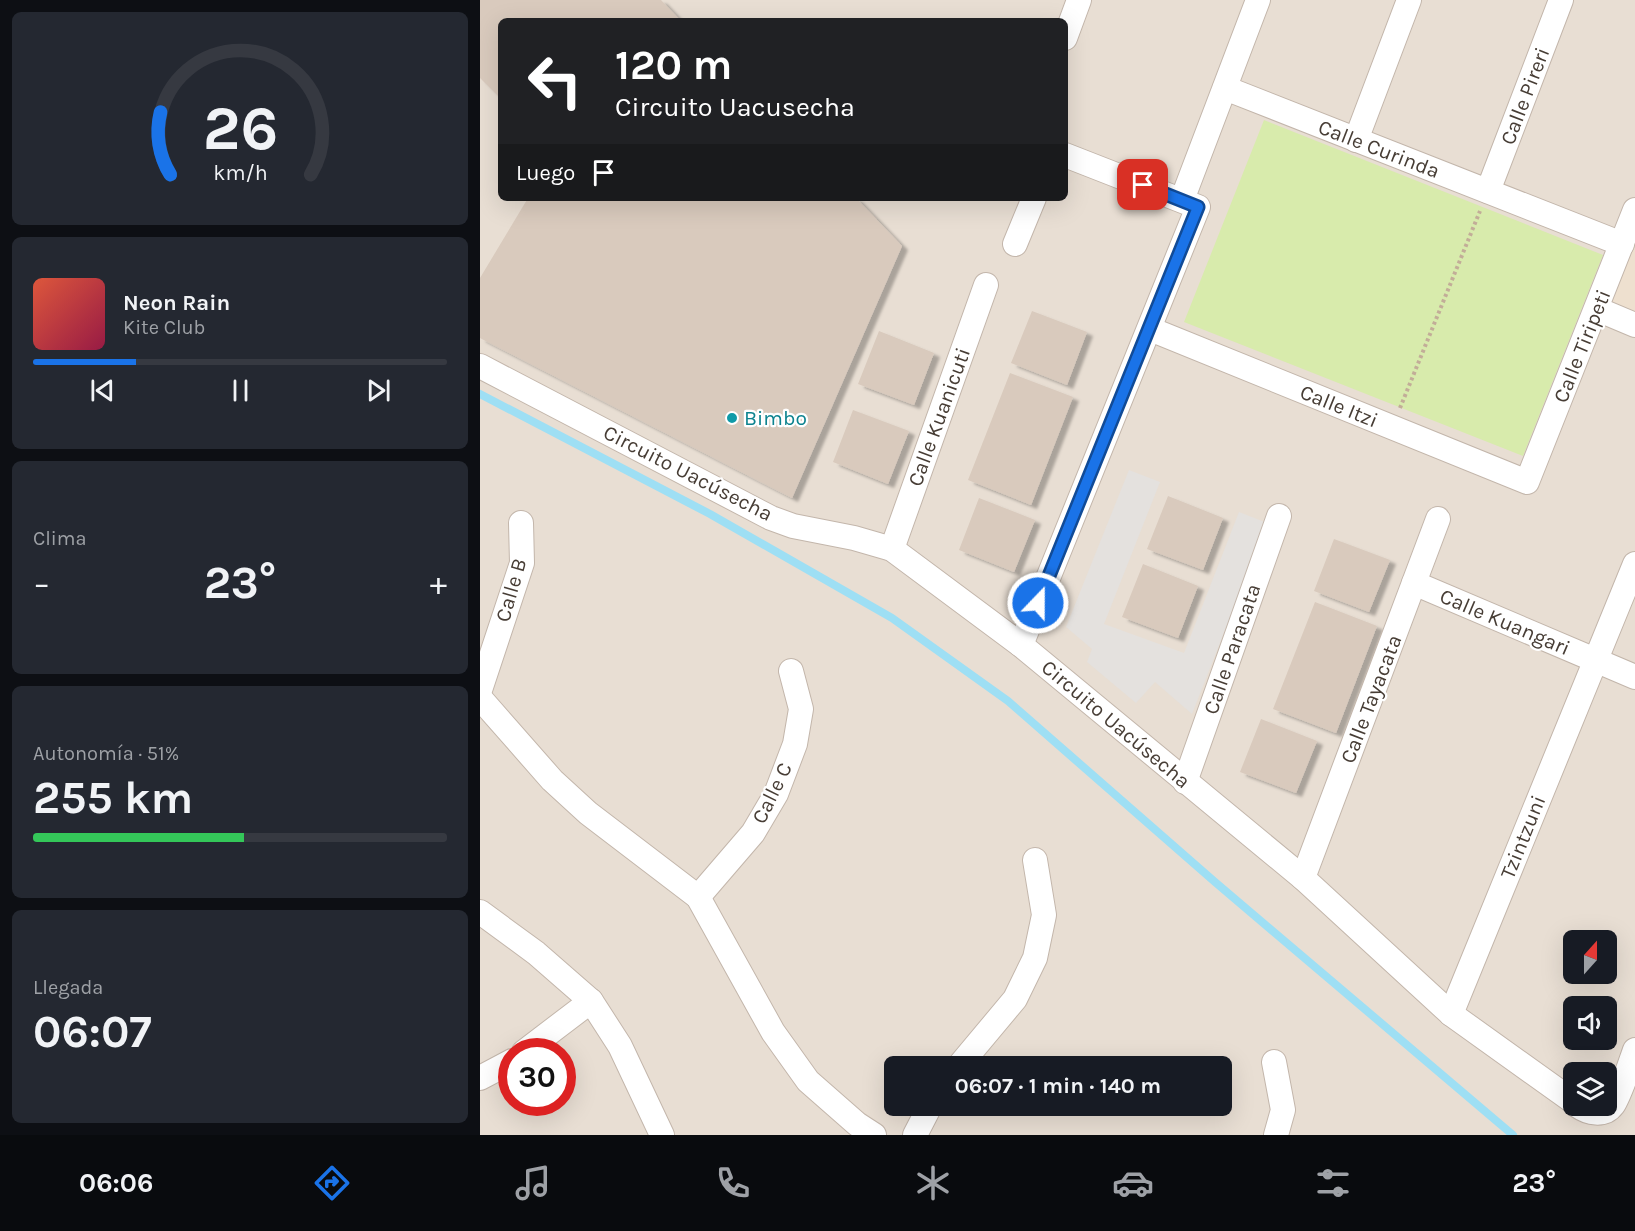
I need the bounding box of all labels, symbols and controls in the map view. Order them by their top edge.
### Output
text: 120 m [615,40,732,90]
icon: left [516,42,594,120]
street label: Calle Pireri [1496,44,1554,148]
text: Circuito Uacusecha [615,91,855,123]
text: 26 [202,92,278,165]
street label: Calle Curinda [1315,115,1443,183]
icon: arrive [587,156,620,189]
pin [1117,159,1168,210]
text: Luego [516,160,575,186]
text: km/h [213,161,267,186]
icon: arrive [1126,168,1159,201]
street label: Calle Tiripeti [1548,286,1616,406]
text: Neon Rain [123,290,230,316]
text: Kite Club [123,316,205,339]
street label: Calle Kuanicuti [903,344,975,490]
icon: previous [86,374,119,407]
icon: pause [224,374,257,407]
icon: next [362,374,395,407]
street label: Calle Itzi [1297,380,1381,432]
place label: Bimbo [744,406,807,430]
marker: Bimbo [725,411,739,425]
street label: Circuito Uacúsecha [599,420,777,526]
text: Clima [33,527,87,550]
street label: Calle B [491,555,531,625]
text: 23° [204,557,276,609]
text: − [33,564,50,602]
text: + [430,564,447,602]
position arrow [1006,571,1070,635]
street label: Calle Paracata [1198,581,1266,717]
street label: Calle Kuangari [1436,584,1574,660]
street label: Calle Tayacata [1336,631,1406,767]
street label: Circuito Uacúsecha [1037,655,1195,793]
text: Autonomía · 51% [33,742,179,765]
street label: Calle C [747,759,797,827]
text: 255 km [33,772,193,824]
street label: Tzintzuni [1495,792,1551,882]
north arrow [1563,930,1617,984]
map controls [1563,930,1617,1116]
text: Llegada [33,976,103,999]
button: sound [1563,996,1617,1050]
text: 06:07 [33,1006,152,1058]
speed limit sign: 30 [498,1038,576,1116]
button: layers [1563,1062,1617,1116]
text: 06:07 · 1 min · 140 m [955,1073,1161,1099]
icon: directions [311,1162,353,1204]
icon: music [512,1162,554,1204]
icon: phone [712,1162,754,1204]
icon: climate [912,1162,954,1204]
icon: car [1112,1162,1154,1204]
icon: filters [1312,1162,1354,1204]
text: 06:06 [79,1167,153,1199]
text: 23° [1512,1167,1556,1199]

